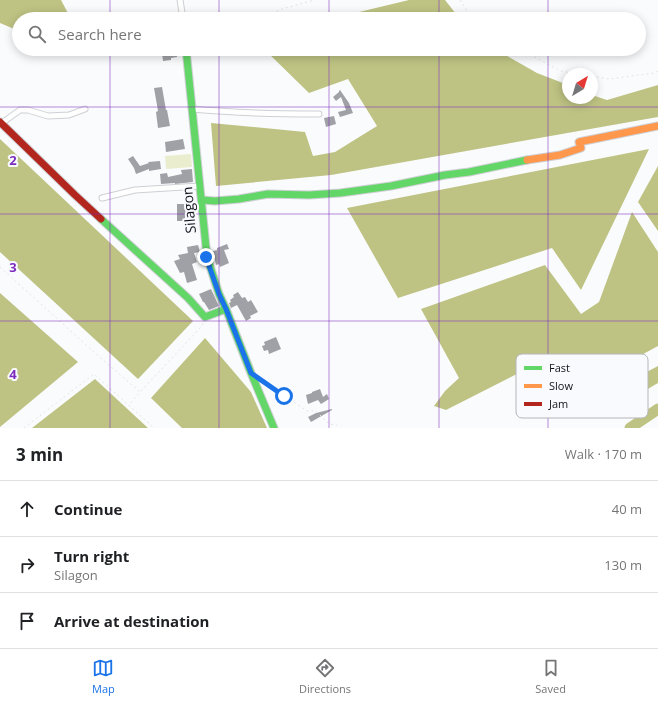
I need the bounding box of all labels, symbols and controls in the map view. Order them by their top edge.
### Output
search box [12,12,646,56]
icon: search [26,23,48,45]
text: Search here [58,24,142,44]
north arrow [562,68,598,104]
text: 2 [9,151,17,169]
street label: Silagon [177,186,200,234]
route end [197,248,215,266]
text: 3 [9,258,17,276]
legend [516,354,648,418]
text: Fast [549,360,570,375]
text: 4 [9,365,17,383]
text: Slow [549,378,573,393]
route start [275,387,293,405]
text: Jam [548,396,568,411]
text: 3 min [16,443,63,466]
text: Walk · 170 m [565,445,642,463]
icon: ahead [16,498,38,520]
text: Continue [54,499,122,519]
text: 40 m [612,500,642,518]
text: Turn right [54,546,129,566]
icon: right [16,554,38,576]
text: 130 m [604,556,642,574]
text: Silagon [54,566,98,584]
icon: arrive [16,610,38,632]
text: Arrive at destination [54,611,209,631]
tab: Map [92,657,115,696]
tab: Directions [299,657,351,696]
tab: Saved [535,657,566,696]

